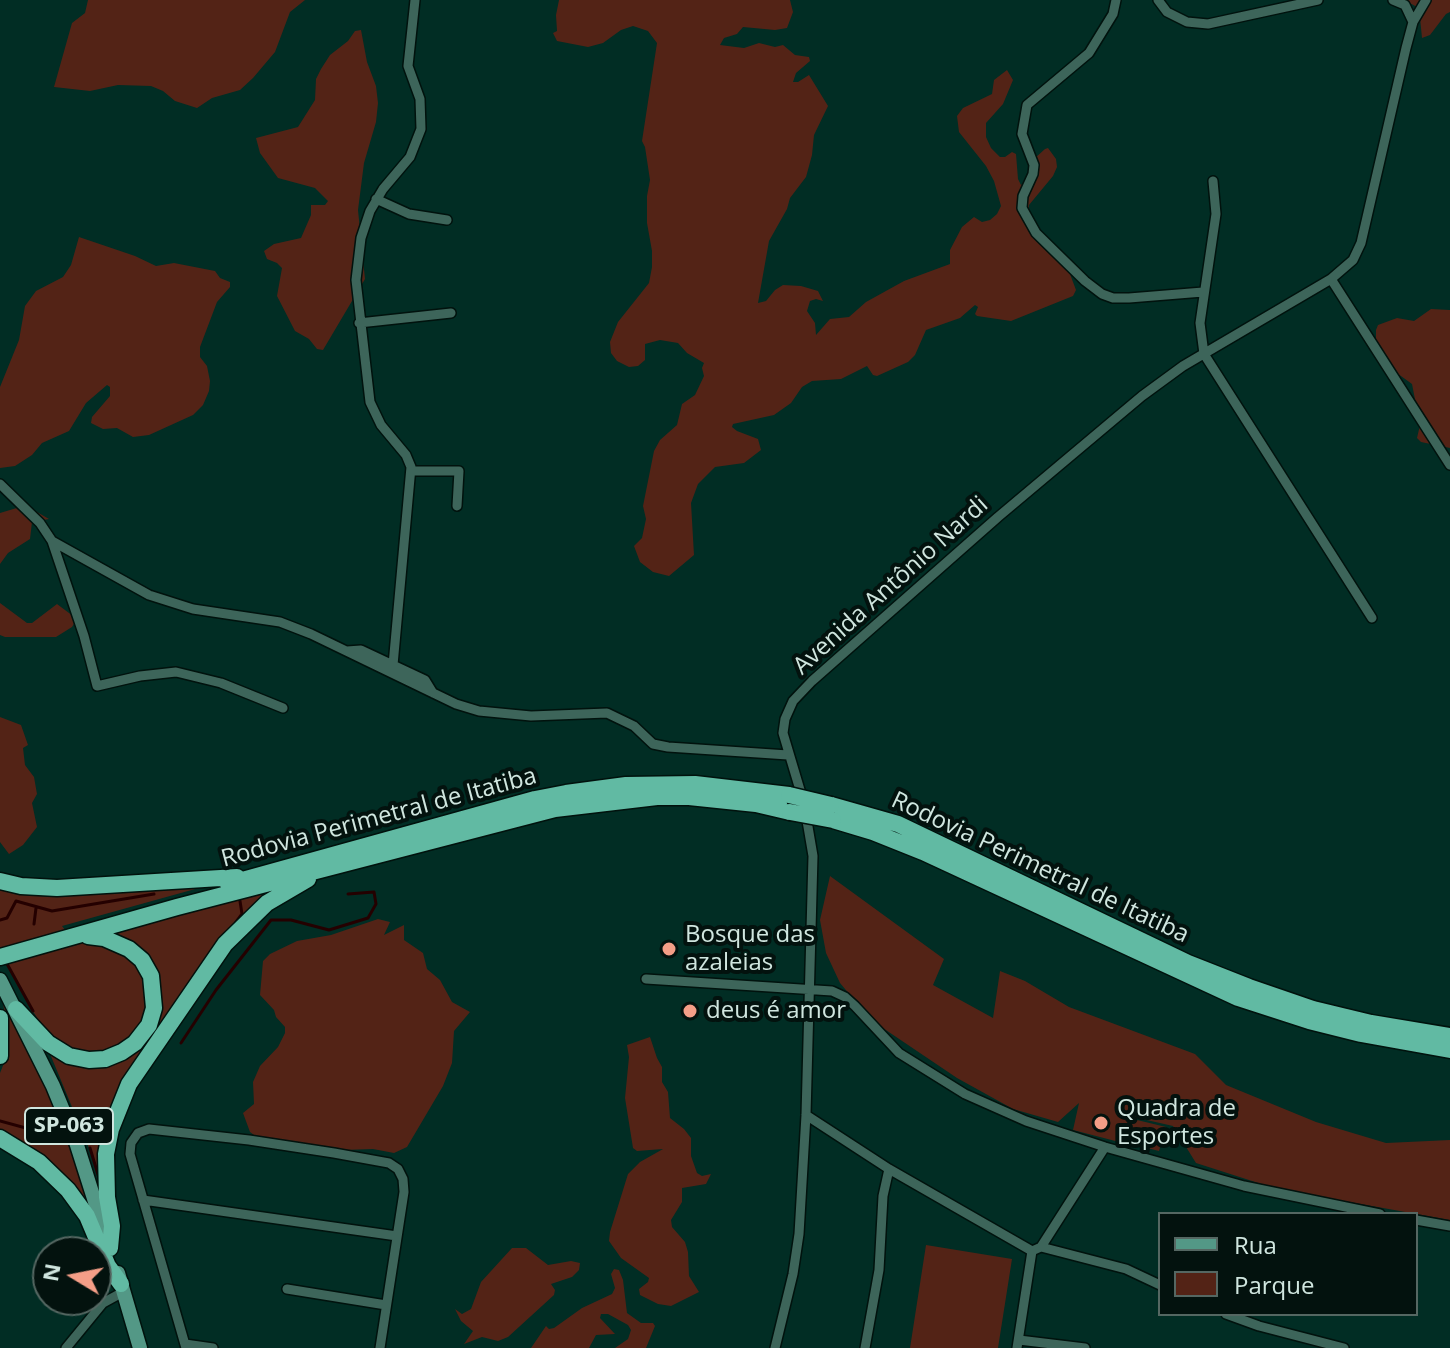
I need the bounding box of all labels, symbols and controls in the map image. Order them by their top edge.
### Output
street label: Avenida Antônio Nardi [788,491,994,681]
street label: Rodovia Perimetral de Itatiba [218,762,540,874]
street label: Rodovia Perimetral de Itatiba [887,786,1193,950]
place label: Bosque das azaleias [685,921,815,977]
marker: Bosque das azaleias [660,940,678,958]
place label: deus é amor [706,997,846,1025]
marker: deus é amor [681,1002,699,1020]
place label: Quadra de Esportes [1117,1095,1236,1151]
road number: SP-063 [25,1108,113,1144]
marker: Quadra de Esportes [1092,1114,1110,1132]
legend [1158,1212,1418,1316]
text: Rua [1234,1228,1277,1261]
north arrow [32,1236,112,1316]
text: N [34,1261,67,1284]
text: Parque [1234,1268,1314,1301]

